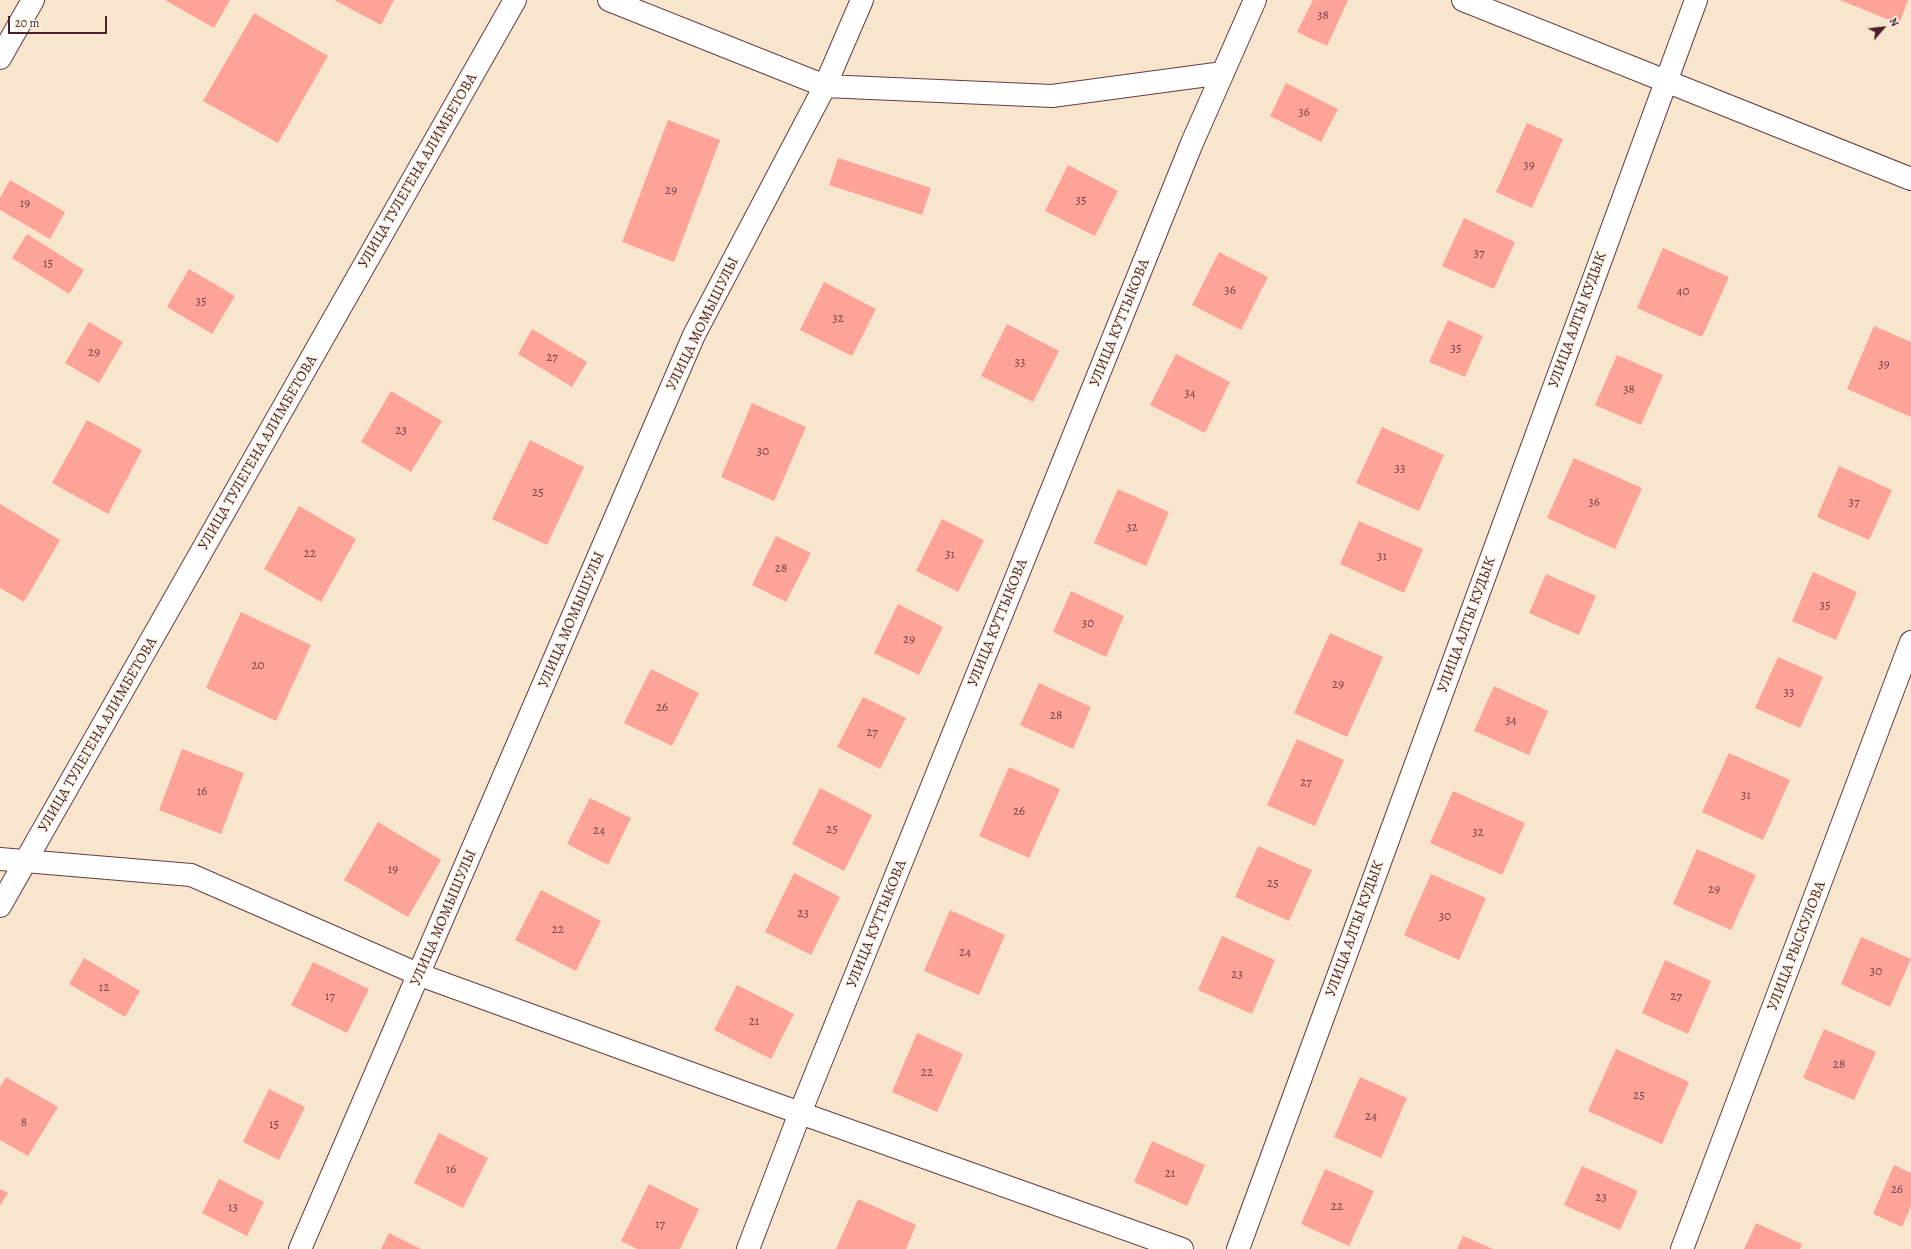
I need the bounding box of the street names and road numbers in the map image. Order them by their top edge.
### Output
street label: УЛИЦА ТУЛЕГЕНА АЛИМБЕТОВА [355,70,481,272]
street label: УЛИЦА АЛТЫ КУДЫК [1545,250,1611,390]
street label: УЛИЦА МОМЫШУЛЫ [663,254,743,394]
street label: УЛИЦА КУТТЫКОВА [1086,256,1154,390]
street label: УЛИЦА ТУЛЕГЕНА АЛИМБЕТОВА [195,352,321,554]
street label: УЛИЦА МОМЫШУЛЫ [535,549,609,691]
street label: УЛИЦА АЛТЫ КУДЫК [1434,555,1500,695]
street label: УЛИЦА КУТТЫКОВА [964,556,1032,690]
street label: УЛИЦА ТУЛЕГЕНА АЛИМБЕТОВА [35,634,161,836]
street label: УЛИЦА МОМЫШУЛЫ [407,847,481,989]
street label: УЛИЦА КУТТЫКОВА [843,857,911,991]
street label: УЛИЦА АЛТЫ КУДЫК [1322,859,1388,999]
street label: УЛИЦА РЫСКУЛОВА [1764,879,1830,1013]

